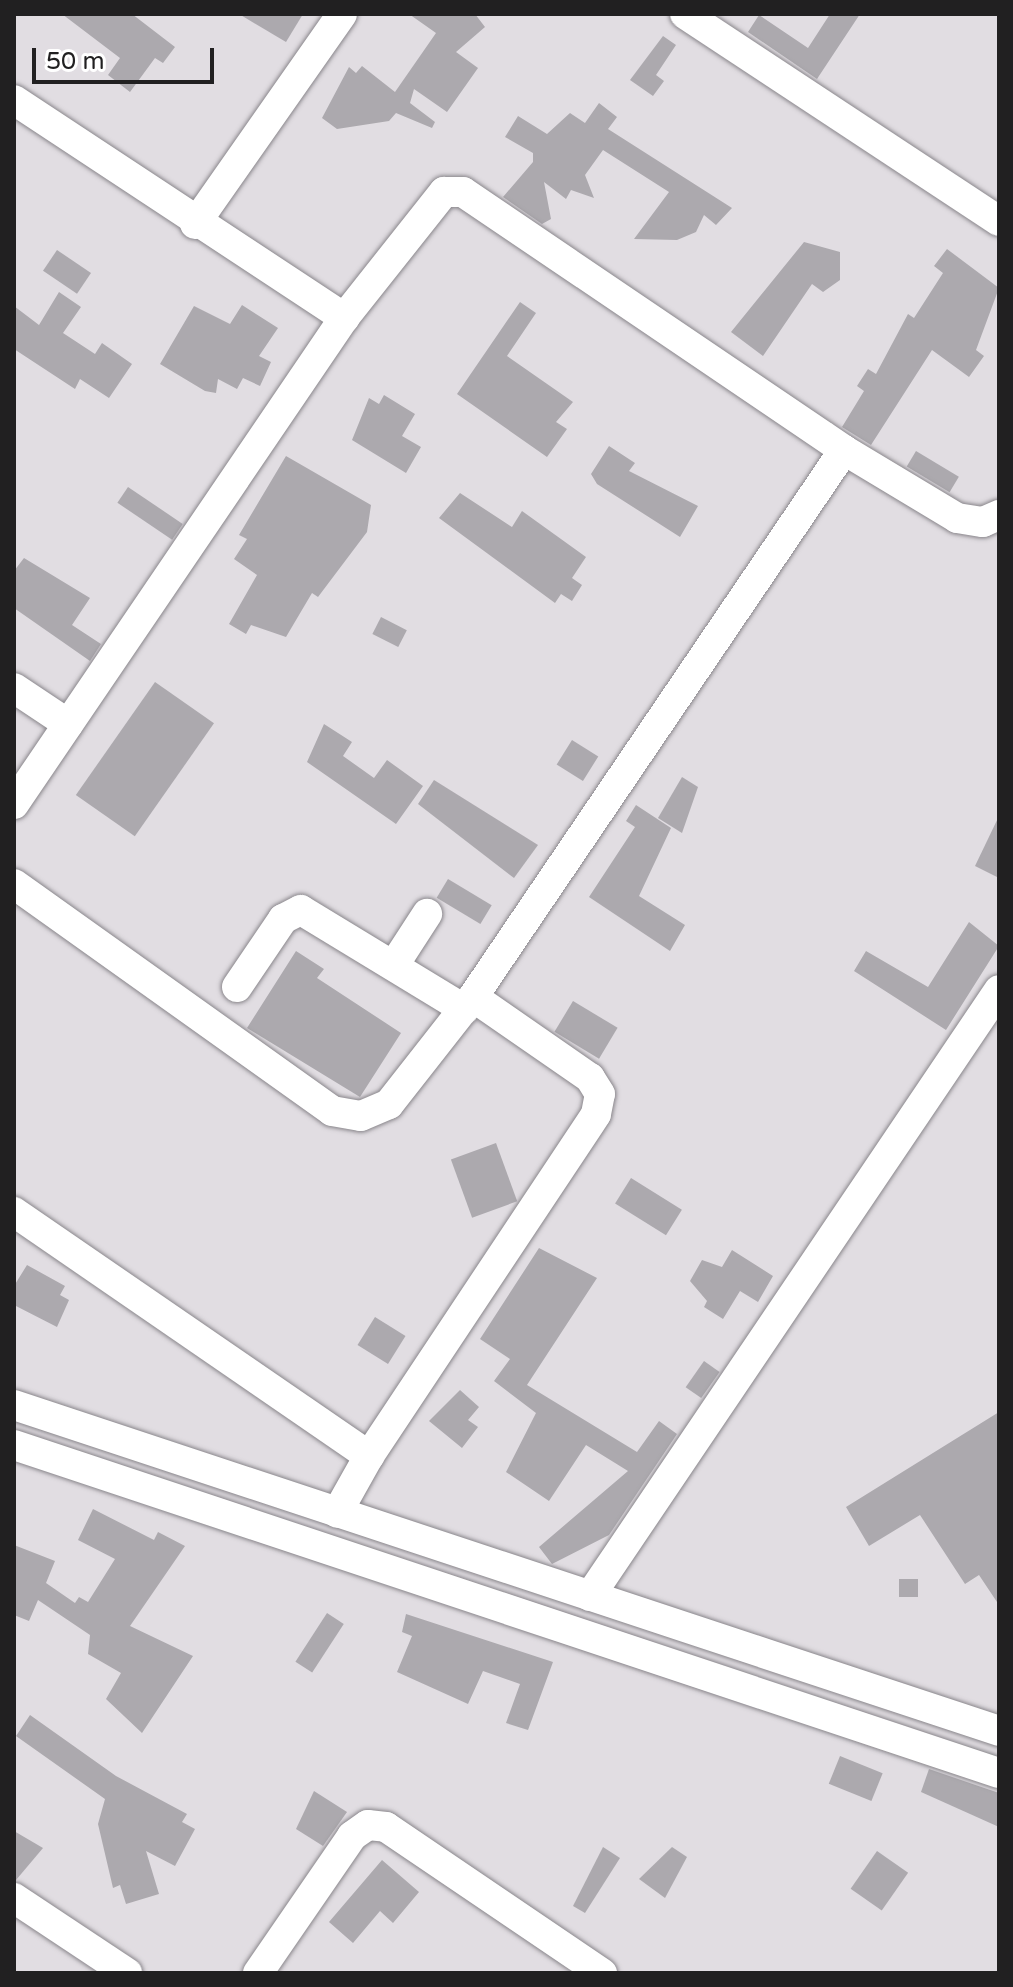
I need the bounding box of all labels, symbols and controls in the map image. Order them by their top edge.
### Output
scale bar [36,32,218,82]
text: 50 m [46,47,104,76]

